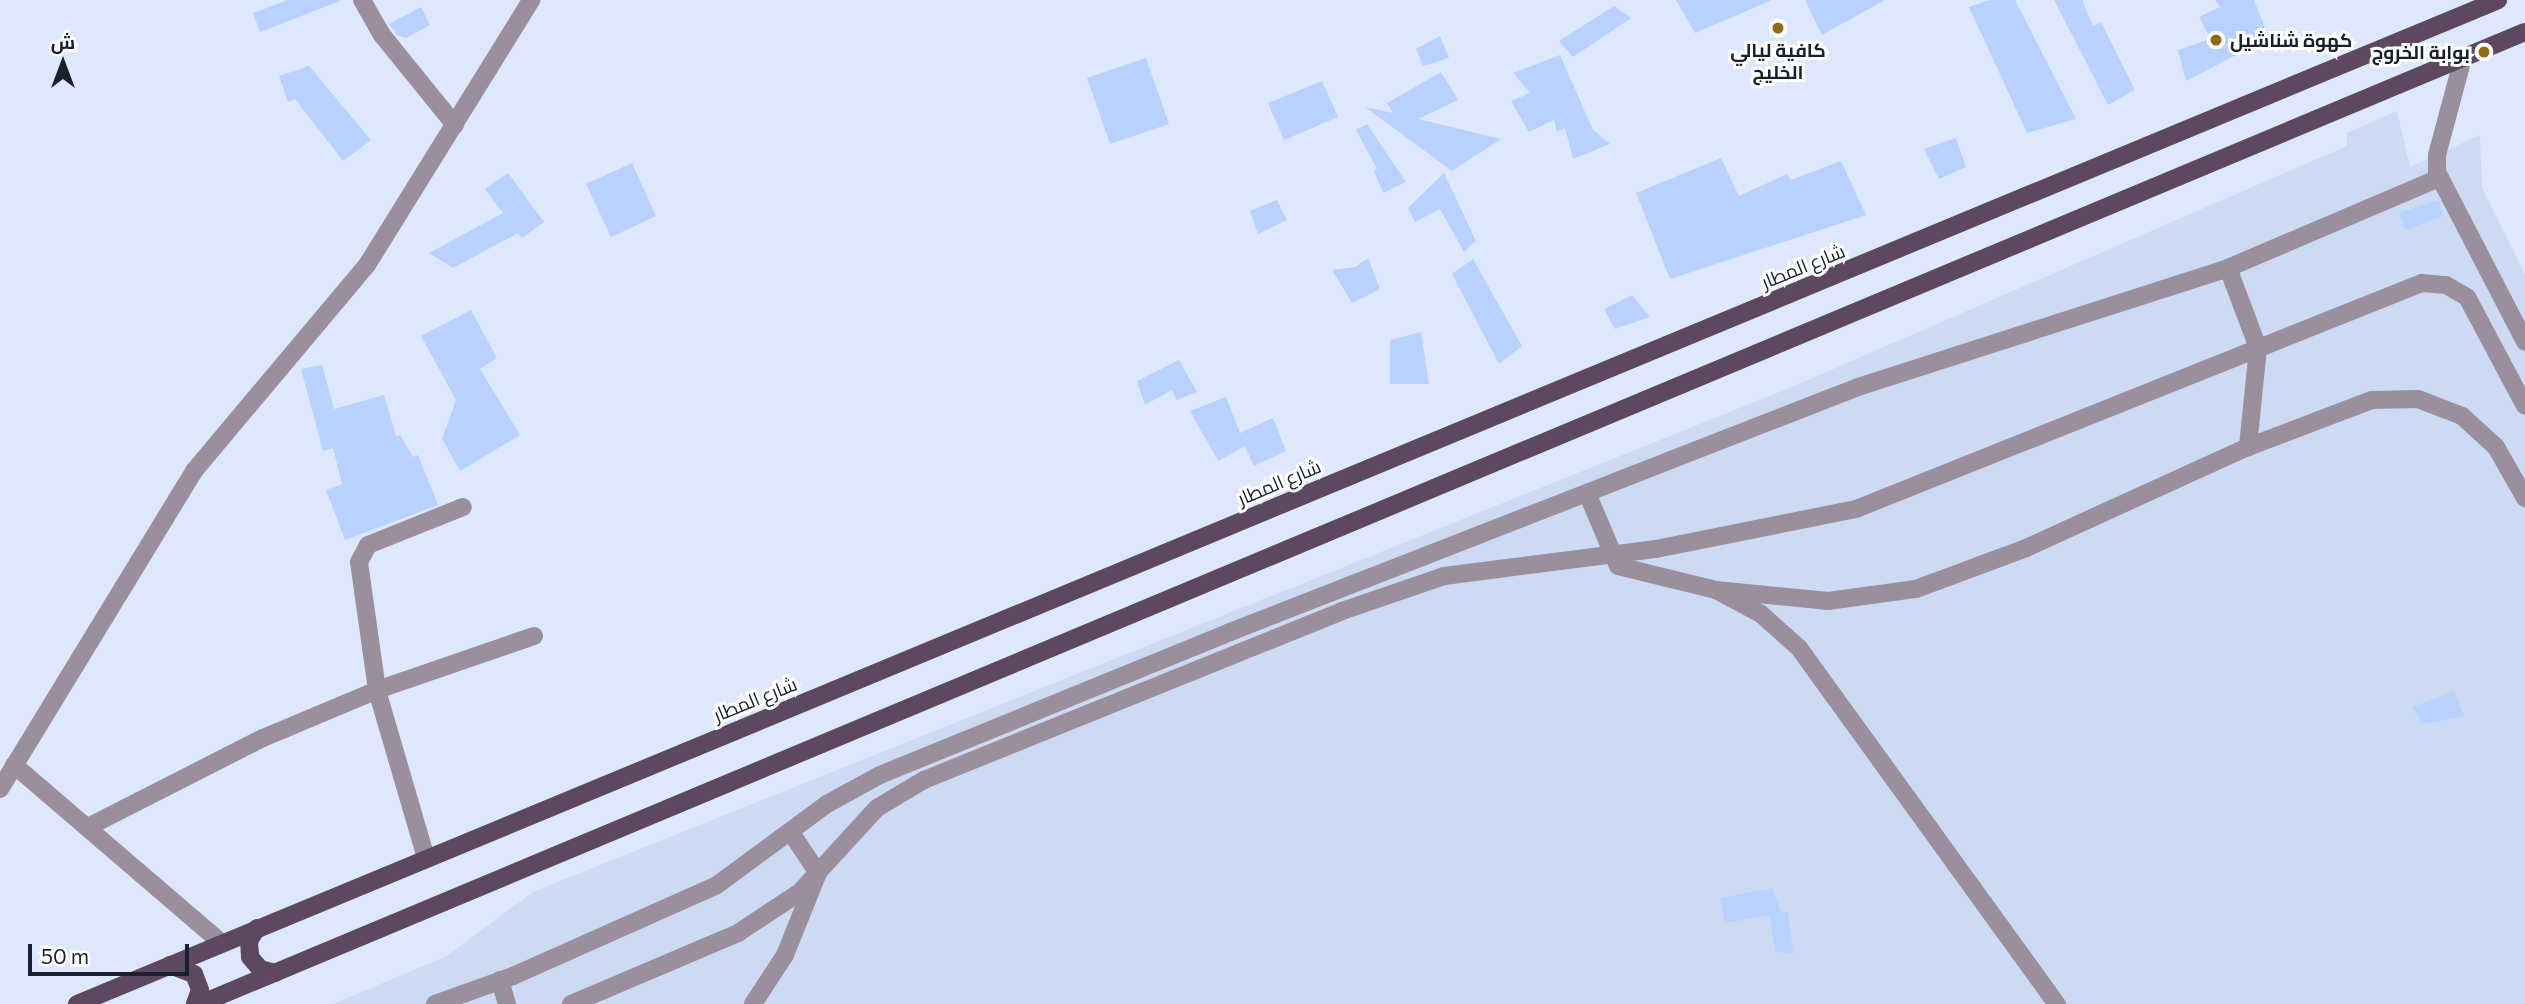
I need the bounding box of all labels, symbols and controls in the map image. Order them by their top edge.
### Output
marker: كافية ليالي الخليج [1770,20,1786,36]
north arrow [28,28,98,98]
place label: كهوة شناشيل [2230,29,2352,51]
text: ش [51,30,75,53]
marker: كهوة شناشيل [2208,32,2224,48]
place label: كافية ليالي الخليج [1730,39,1826,83]
place label: بوابة الخروج [2372,41,2470,63]
marker: بوابة الخروج [2476,44,2492,60]
street label: شارع المطار [1758,239,1848,293]
street label: شارع المطار [1234,454,1324,510]
street label: شارع المطار [710,672,800,726]
scale bar [32,930,192,974]
text: 50 m [41,943,89,968]

